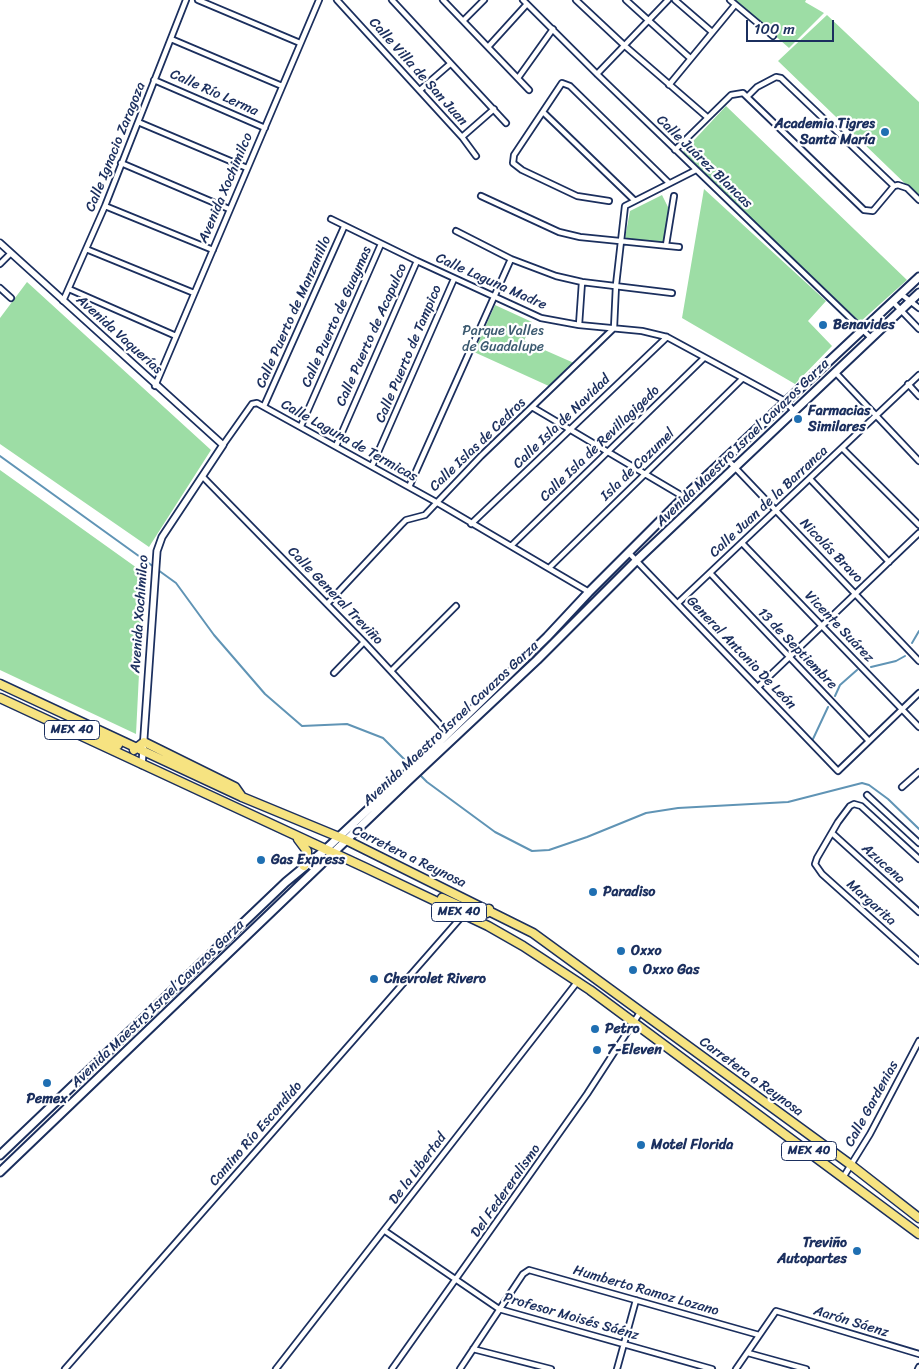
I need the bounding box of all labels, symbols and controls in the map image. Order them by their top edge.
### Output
scale bar [749,10,836,42]
street label: Calle Villa de San Juan [365,15,471,129]
text: 100 m [754,16,795,42]
street label: Calle Río Lerma [167,66,261,120]
street label: Calle Ignacio Zaragoza [82,80,150,214]
street label: Calle Juárez Blancas [653,112,755,212]
place label: Academia Tigres Santa María [775,116,875,148]
marker: Academia Tigres Santa María [879,126,891,138]
street label: Avenida Xochimilco [195,130,257,246]
street label: Calle Puerto de Manzanillo [253,233,335,391]
street label: Calle Puerto de Guaymas [298,244,376,390]
street label: Calle Laguna Madre [433,250,549,314]
street label: Calle Puerto de Acapulco [333,261,411,409]
street label: Calle Puerto de Tampico [372,283,446,425]
street label: Avenida Vaquerías [72,292,166,378]
place label: Benavides [833,317,895,333]
marker: Benavides [817,319,829,331]
park label: Parque Valles de Guadalupe [462,323,544,356]
street label: Avenida Maestro Israel Cavazos Garza [653,356,833,530]
street label: Calle Isla de Navidad [510,371,614,473]
street label: Calle Isla de Revillagigedo [537,382,663,506]
street label: Calle Islas de Cedros [426,395,530,495]
street label: Calle Laguna de Termicas [278,396,420,486]
place label: Farmacias Similares [808,403,870,436]
marker: Farmacias Similares [792,413,804,425]
street label: Isla de Cozumel [598,425,678,505]
street label: Calle Juan de la Barranca [706,443,832,561]
street label: Nicolás Bravo [796,515,866,587]
street label: Calle General Treviño [284,543,386,649]
street label: Avenida Xochimilco [127,554,153,674]
street label: Vicente Suárez [801,588,877,666]
street label: General Antonio De León [683,593,799,713]
street label: 13 de Septiembre [754,605,840,693]
street label: Avenida Maestro Israel Cavazos Garza [360,638,542,810]
road number: MEX 40 [44,720,100,740]
street label: Carretera a Reynosa [349,822,469,892]
street label: Azucena [858,840,908,888]
place label: Gas Express [271,852,345,868]
marker: Gas Express [255,854,267,866]
street label: Margarita [843,876,899,930]
place label: Paradiso [603,884,655,900]
marker: Paradiso [587,886,599,898]
road number: MEX 40 [432,902,486,922]
street label: Avenida Maestro Israel Cavazos Garza [68,917,248,1091]
place label: Oxxo [631,943,661,959]
marker: Oxxo [615,945,627,957]
place label: Oxxo Gas [643,962,699,978]
marker: Oxxo Gas [627,964,639,976]
place label: Chevrolet Rivero [384,971,486,987]
marker: Chevrolet Rivero [368,973,380,985]
place label: Petro [605,1021,640,1037]
marker: Petro [589,1023,601,1035]
street label: Carretera a Reynosa [696,1034,806,1120]
place label: 7-Eleven [607,1042,662,1058]
marker: 7-Eleven [591,1044,603,1056]
street label: Calle Gardenias [841,1058,903,1150]
marker: Pemex [41,1077,53,1089]
street label: Camino Río Escondido [206,1078,306,1190]
place label: Pemex [27,1091,67,1107]
street label: De la Libertad [386,1130,450,1208]
place label: Motel Florida [651,1137,733,1153]
marker: Motel Florida [635,1139,647,1151]
street label: Del Federeralismo [468,1141,544,1241]
road number: MEX 40 [782,1142,836,1160]
place label: Treviño Autopartes [777,1235,847,1268]
marker: Treviño Autopartes [851,1245,863,1257]
street label: Humberto Ramoz Lozano [571,1262,721,1320]
street label: Profesor Moisés Sáénz [501,1290,641,1344]
street label: Aarón Sáenz [812,1303,890,1341]

